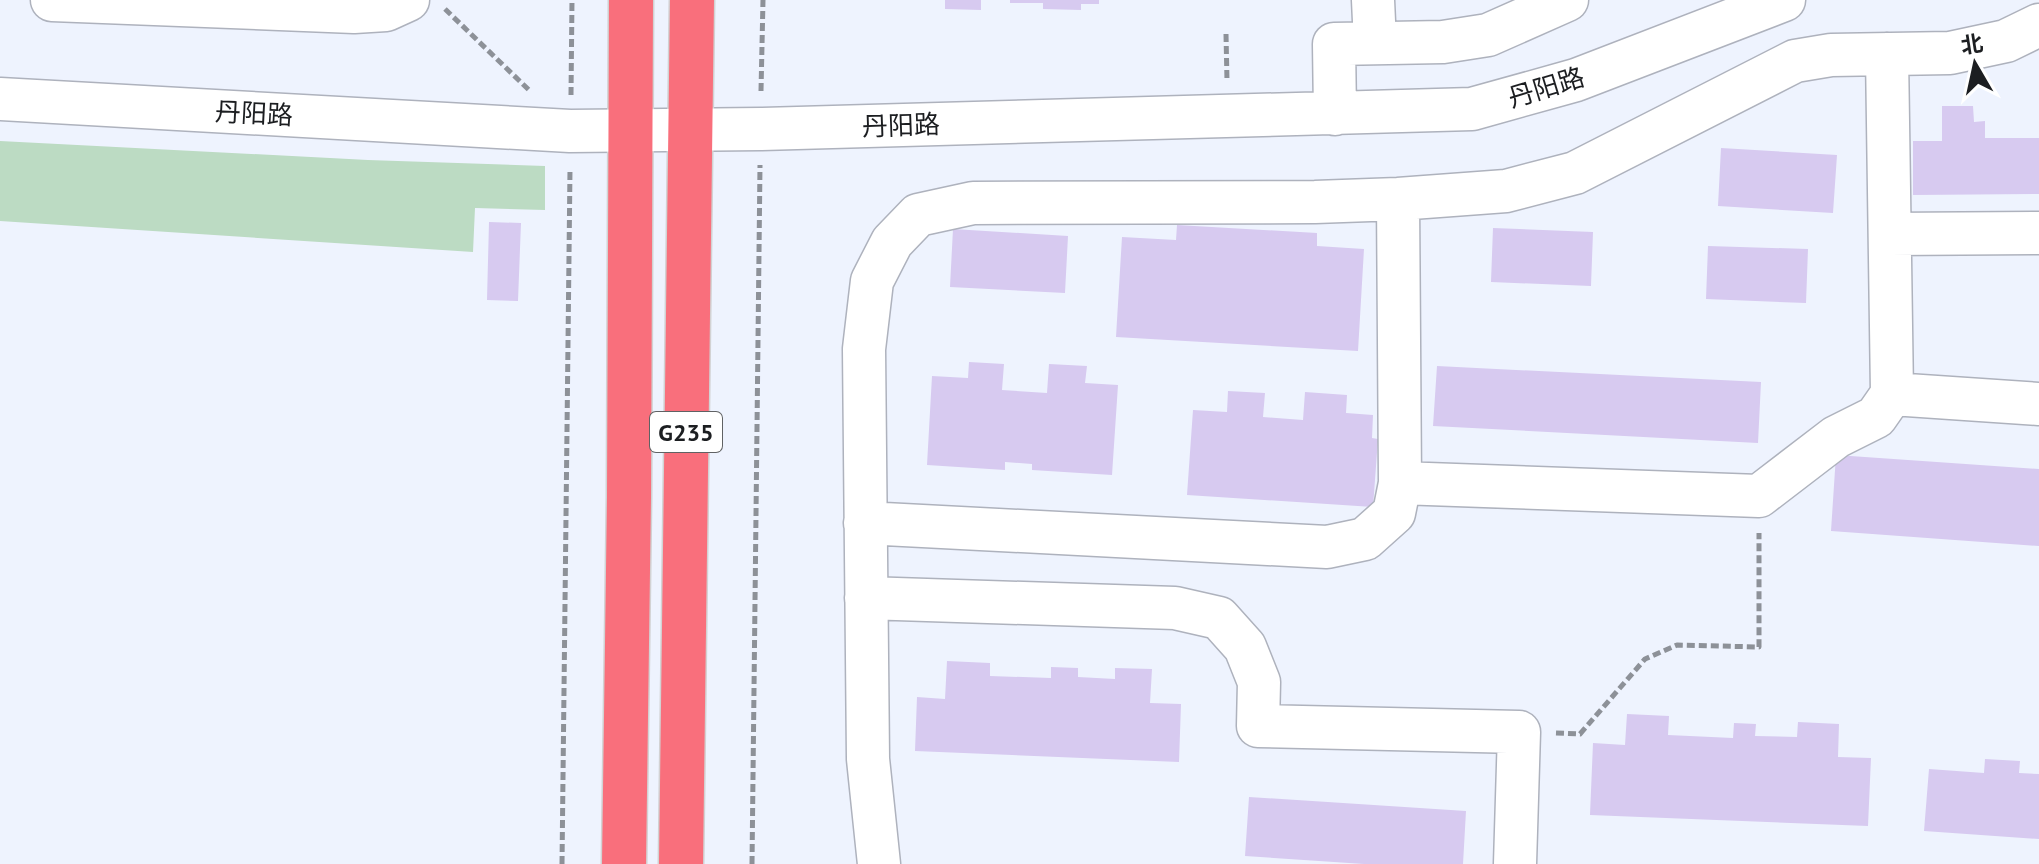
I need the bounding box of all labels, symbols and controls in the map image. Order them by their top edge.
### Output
north arrow [1935,24,2015,104]
text: 北 [1959,29,1985,60]
street label: 丹阳路 [1504,60,1588,114]
street label: 丹阳路 [214,94,294,132]
street label: 丹阳路 [861,107,941,143]
road number: G235 [650,412,722,452]

